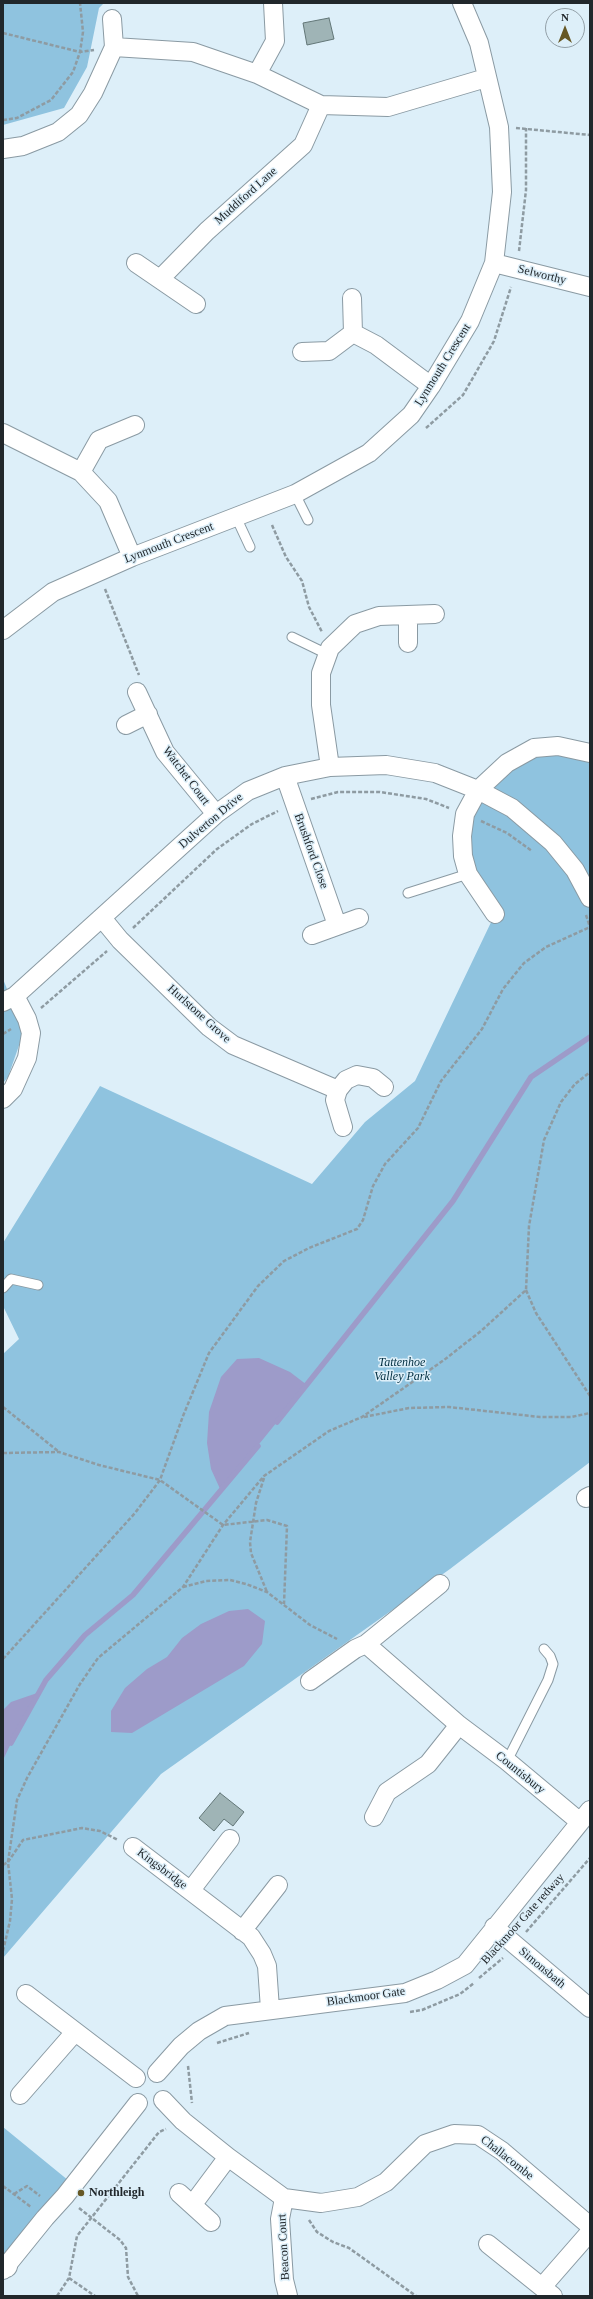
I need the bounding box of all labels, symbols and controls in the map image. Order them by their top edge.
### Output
north arrow [545,8,585,48]
text: N [561,11,569,23]
street label: Muddiford Lane [212,164,280,228]
street label: Selworthy [516,262,568,288]
street label: Lynmouth Crescent [412,321,474,409]
street label: Lynmouth Crescent [122,519,216,567]
street label: Watchet Court [159,744,213,808]
street label: Dulverton Drive [176,790,246,852]
street label: Brushford Close [291,811,331,891]
street label: Hurlstone Grove [164,982,234,1046]
park label: Tattenhoe Valley Park [374,1356,430,1384]
street label: Countisbury [492,1749,548,1797]
street label: Kingsbridge [134,1845,190,1893]
street label: Blackmoor Gate redway [478,1871,568,1967]
street label: Simonsbath [516,1944,568,1992]
street label: Blackmoor Gate [326,1984,406,2010]
street label: Challacombe [478,2133,536,2183]
place label: Northleigh [89,2186,144,2200]
marker: Northleigh [76,2188,86,2198]
street label: Beacon Court [275,2214,293,2280]

